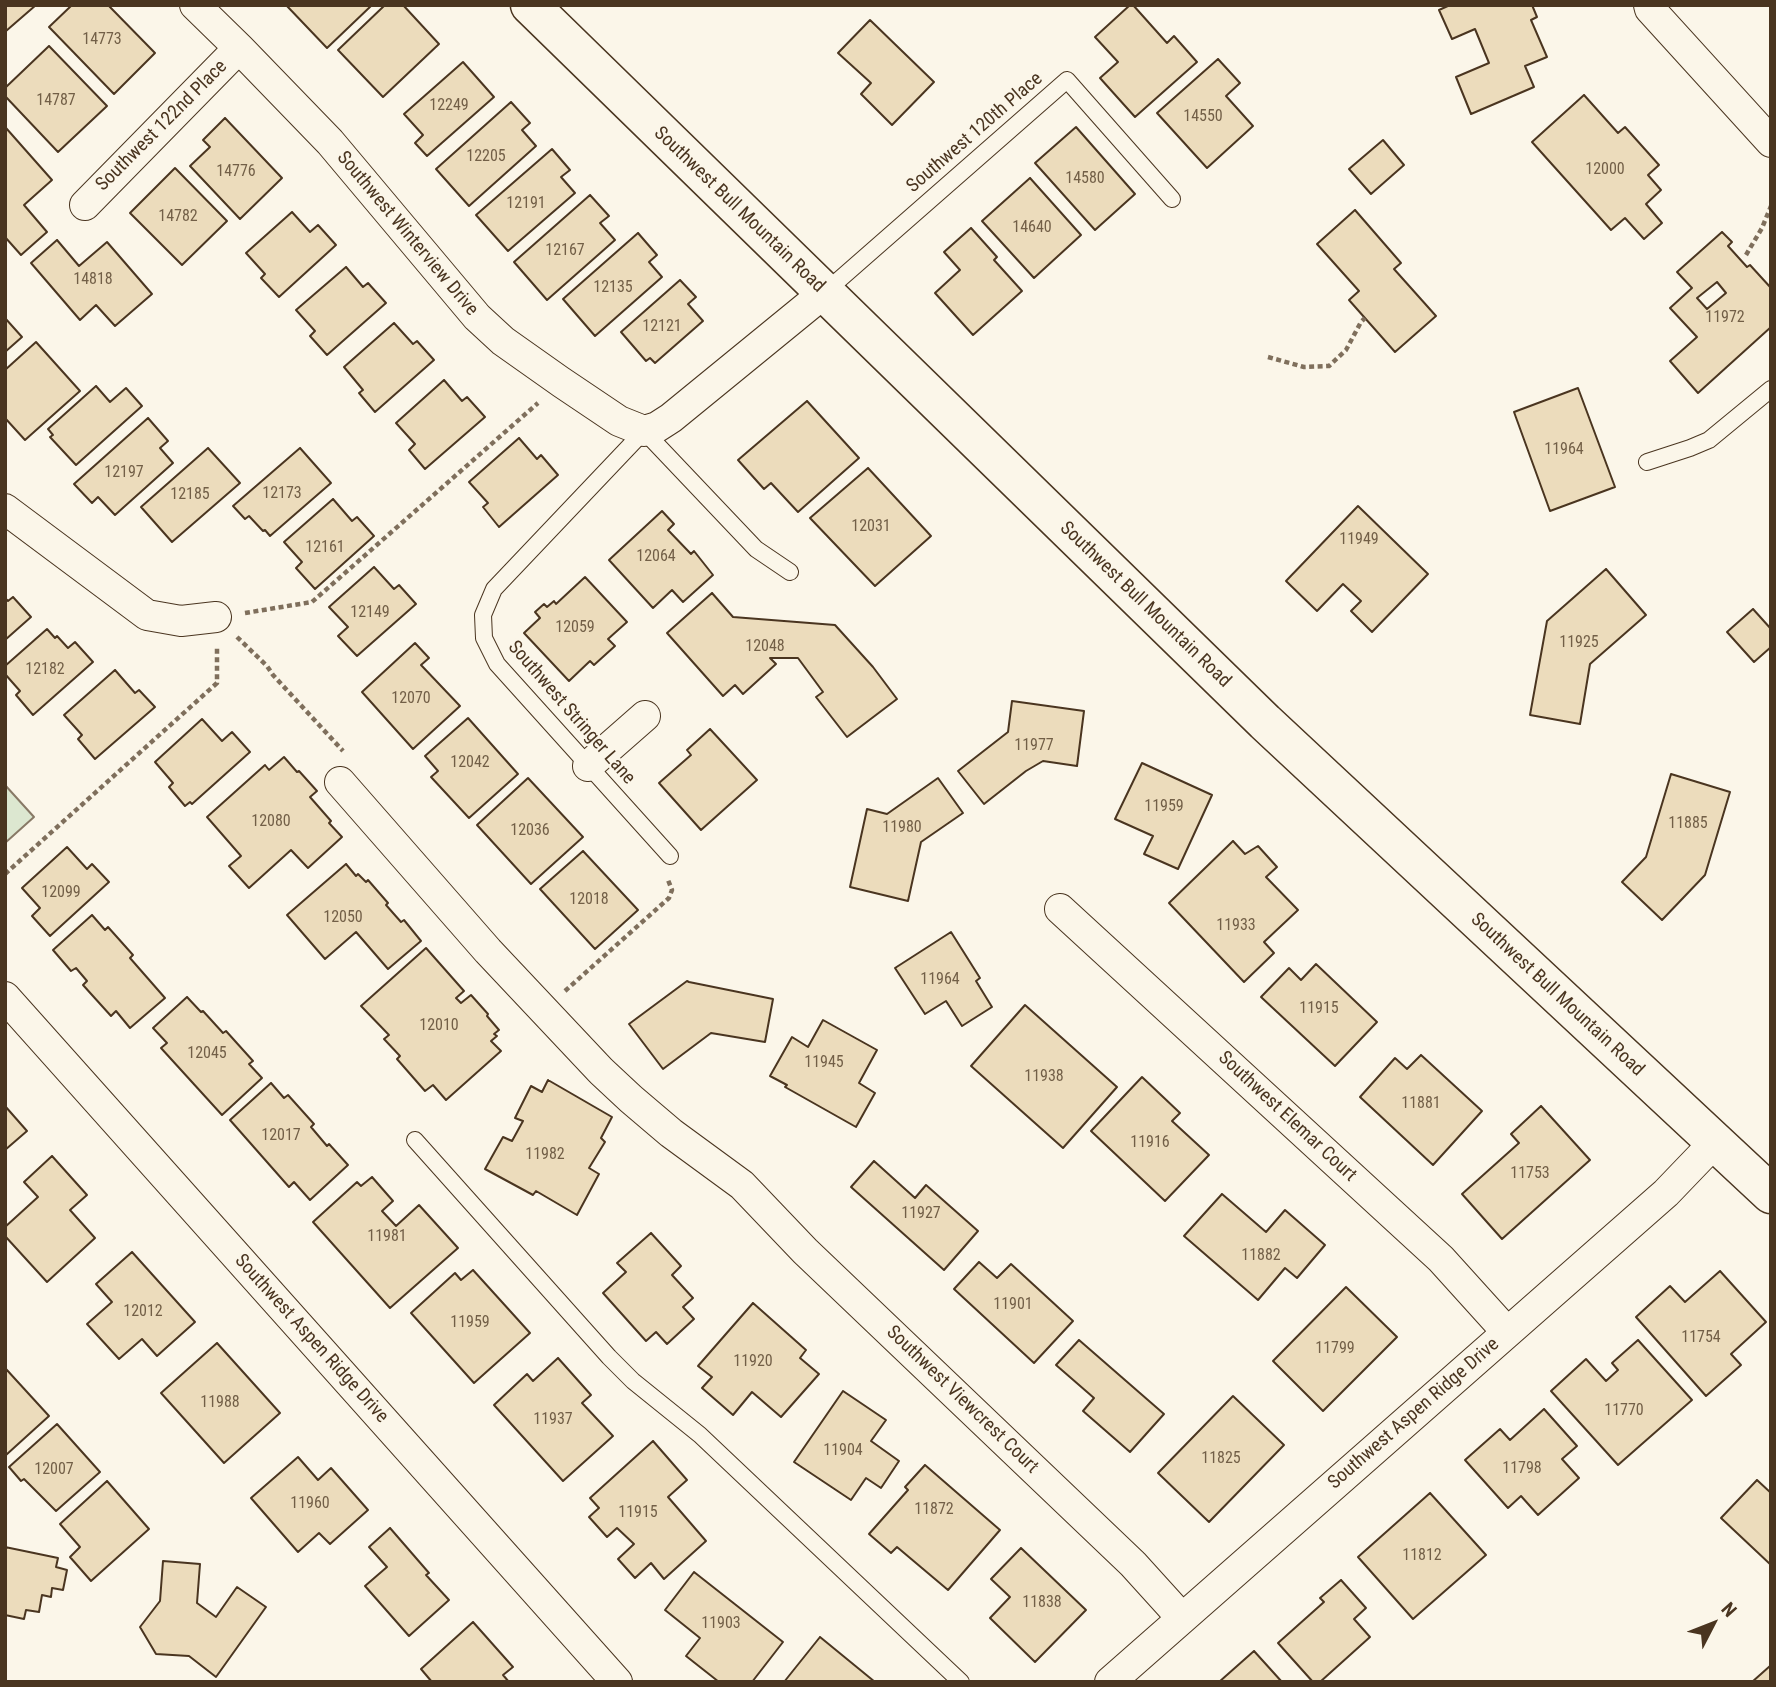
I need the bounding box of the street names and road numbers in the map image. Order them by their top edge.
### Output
street label: Southwest 122nd Place [92,56,232,196]
street label: Southwest 120th Place [903,68,1047,198]
street label: Southwest Bull Mountain Road [649,122,829,298]
street label: Southwest Winterview Drive [331,147,483,321]
street label: Southwest Bull Mountain Road [1055,517,1235,693]
street label: Southwest Stringer Lane [502,637,640,789]
street label: Southwest Bull Mountain Road [1465,909,1649,1081]
street label: Southwest Elemar Court [1213,1047,1361,1187]
street label: Southwest Aspen Ridge Drive [229,1250,393,1428]
street label: Southwest Viewcrest Court [881,1321,1043,1479]
street label: Southwest Aspen Ridge Drive [1324,1334,1504,1494]

